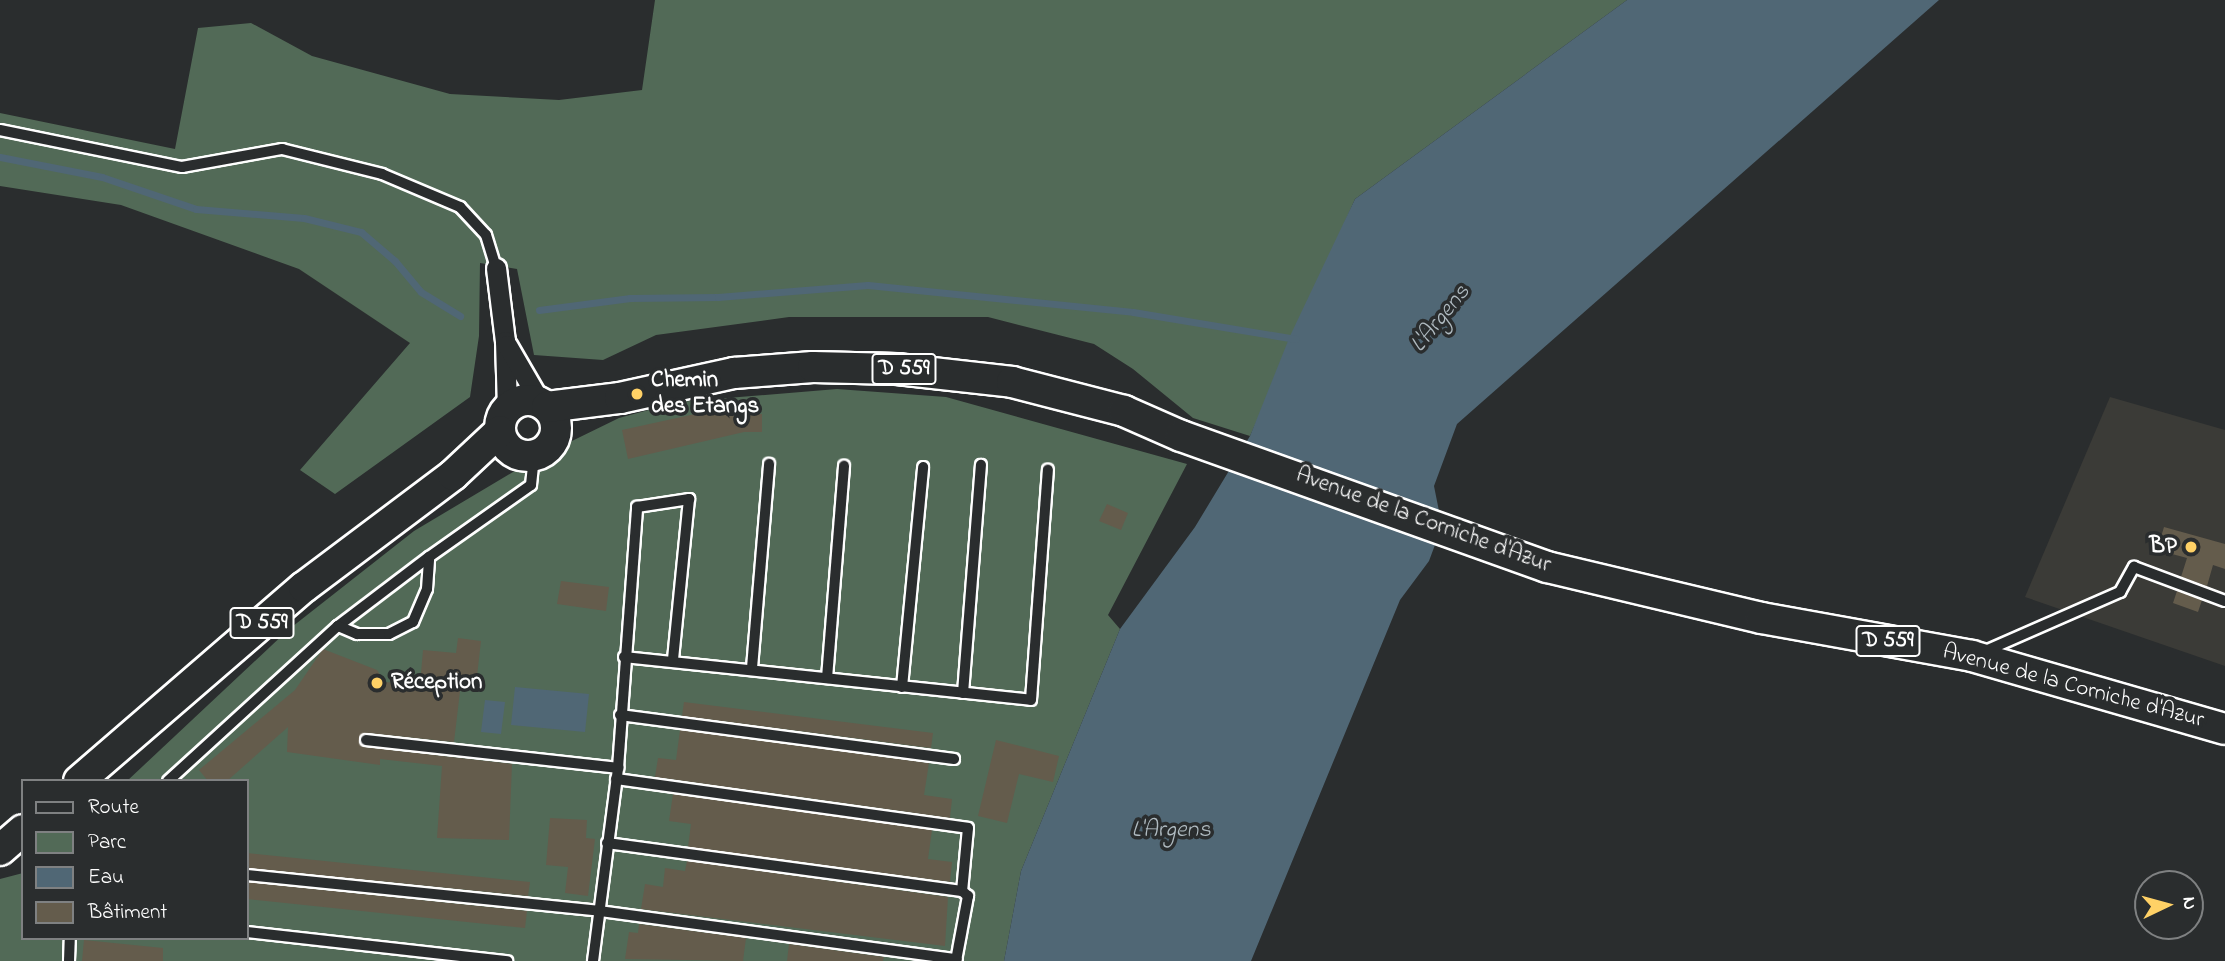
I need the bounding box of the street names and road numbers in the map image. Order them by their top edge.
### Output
road number: D 559 [871,352,937,386]
street label: Avenue de la Corniche d'Azur [1292,462,1554,580]
road number: D 559 [229,606,295,640]
road number: D 559 [1855,624,1921,658]
street label: Avenue de la Corniche d'Azur [1939,639,2207,735]

